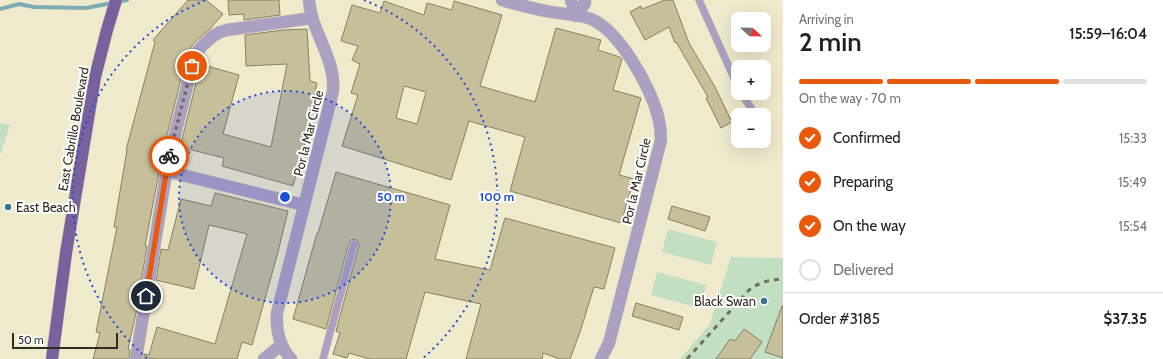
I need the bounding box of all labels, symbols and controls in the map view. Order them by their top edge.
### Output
text: Arriving in [799,11,854,27]
north arrow [731,12,771,52]
map controls [731,12,771,148]
text: 15:59–16:04 [1069,25,1147,43]
text: 2 min [799,26,862,58]
pin [175,49,209,83]
icon: bag [181,55,203,77]
button: + [731,60,771,100]
street label: East Cabrillo Boulevard [54,66,92,192]
street label: Por la Mar Circle [290,88,327,178]
text: On the way · 70 m [799,90,901,106]
button: − [731,108,771,148]
icon: check [799,127,821,149]
text: Confirmed [833,129,901,147]
text: 15:33 [1119,130,1147,146]
courier [149,136,189,176]
street label: Por la Mar Circle [618,136,654,226]
icon: bike [158,145,180,167]
icon: check [799,171,821,193]
text: Preparing [833,173,893,191]
text: 15:49 [1118,174,1147,190]
text: 50 m [377,189,405,204]
text: 100 m [480,189,514,204]
centre of rings [278,190,292,204]
place label: East Beach [16,199,76,215]
marker: East Beach [3,202,13,212]
icon: check [799,215,821,237]
text: On the way [833,217,906,235]
text: 15:54 [1118,218,1147,234]
text: Delivered [833,261,894,279]
pin [129,279,163,313]
icon: home [135,285,157,307]
place label: Black Swan [694,293,756,309]
marker: Black Swan [759,296,769,306]
text: Order #3185 [799,310,880,328]
text: $37.35 [1104,310,1147,328]
scale bar [12,331,118,350]
text: 50 m [18,333,44,347]

